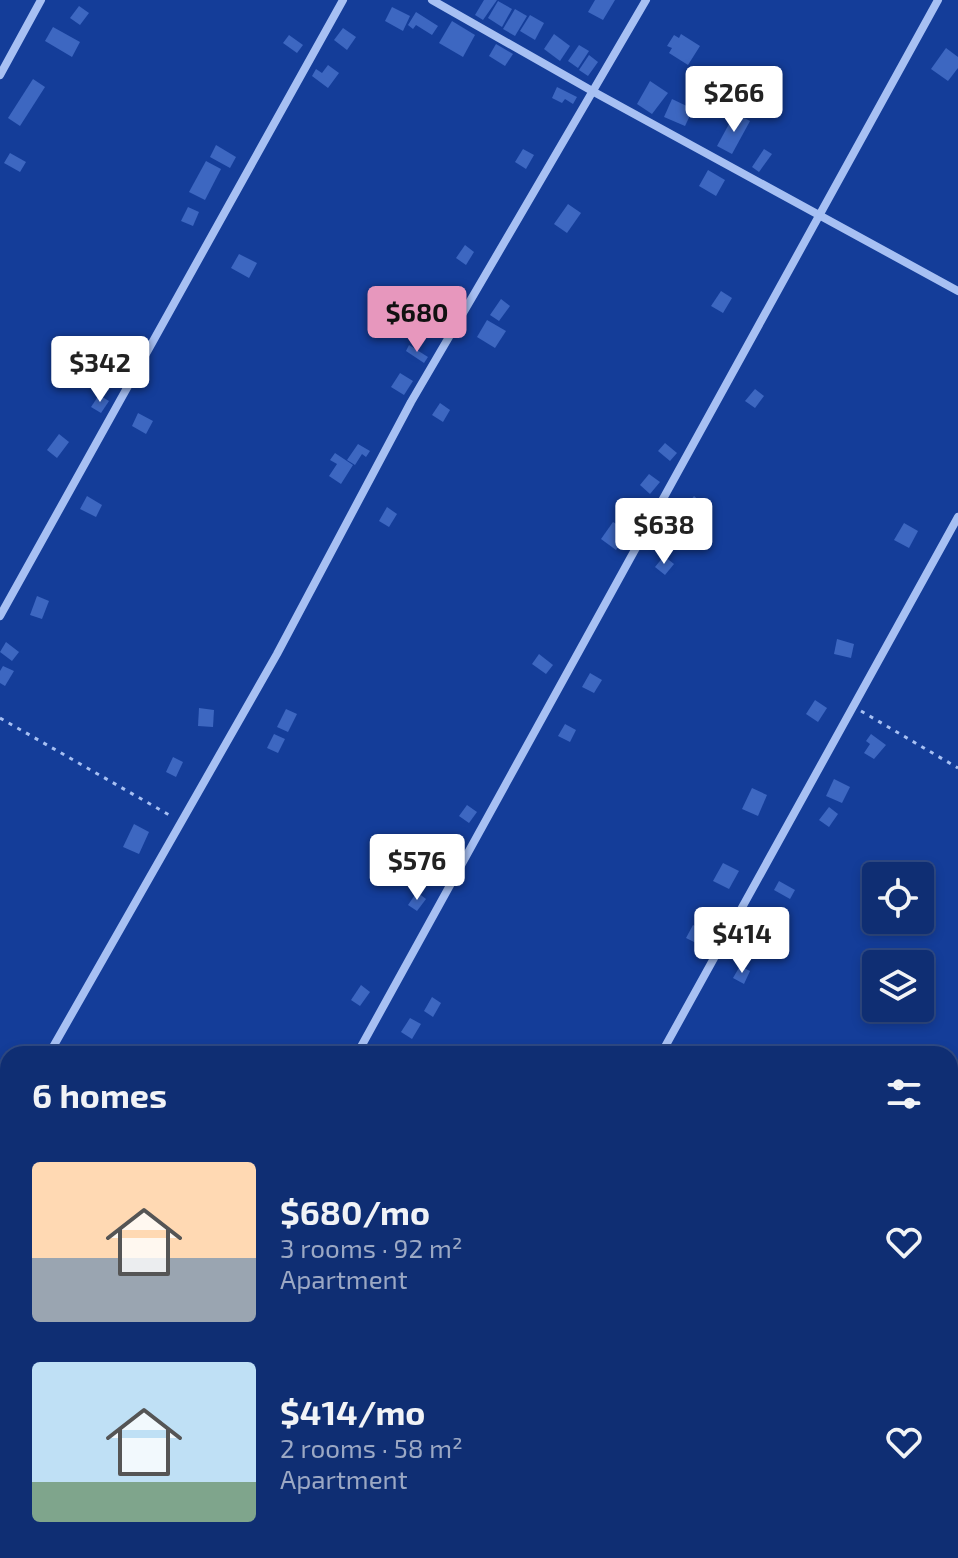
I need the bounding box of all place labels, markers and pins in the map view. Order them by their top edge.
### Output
pin: $266 [687,66,781,134]
pin: $680 [370,286,464,354]
pin: $342 [53,336,147,404]
pin: $638 [617,498,711,566]
pin: $576 [370,834,464,902]
pin: $414 [695,907,789,975]

